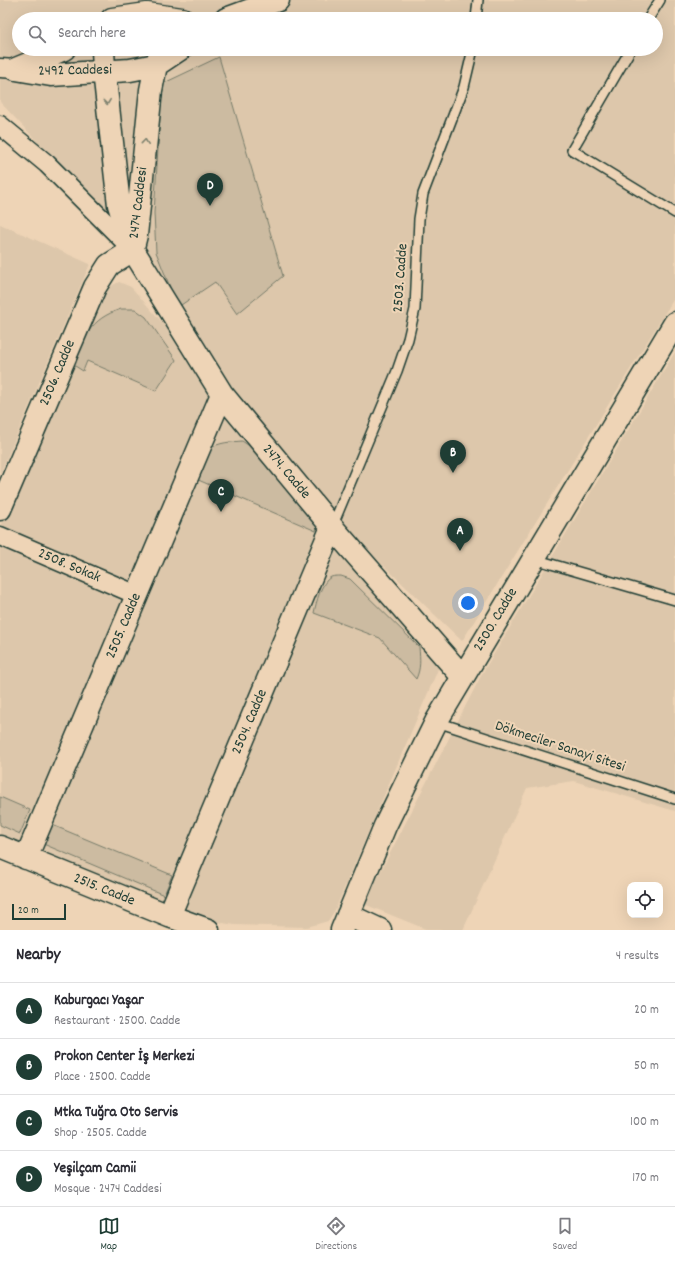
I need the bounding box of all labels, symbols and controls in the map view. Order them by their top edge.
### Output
search box [12,12,663,56]
icon: search [26,23,48,45]
text: Search here [58,23,126,45]
street label: 2492 Caddesi [38,59,112,83]
one-way arrow [102,99,111,105]
one-way arrow [141,139,150,145]
street label: 2474 Caddesi [124,166,154,240]
pin: D [197,173,223,206]
street label: 2503. Cadde [388,242,414,313]
street label: 2506. Cadde [34,336,82,410]
street label: 2474. Cadde [256,440,316,505]
pin: B [440,440,466,473]
pin: C [208,479,234,512]
pin: A [447,518,473,551]
street label: 2508. Sokak [34,543,104,589]
street label: 2500. Cadde [468,584,524,656]
street label: 2505. Cadde [100,589,148,662]
your location [458,593,478,613]
street label: 2504. Cadde [226,686,274,758]
street label: Dökmeciler Sanayi Sitesi [492,716,628,779]
street label: 2515. Cadde [70,868,139,912]
map controls [627,882,663,918]
button: locate [627,882,663,918]
scale bar [12,902,66,921]
text: 20 m [18,903,39,919]
text: Nearby [16,944,60,968]
text: 4 results [616,947,659,966]
text: Kaburgacı Yaşar [54,990,144,1012]
text: A [25,1001,33,1020]
text: 20 m [634,1001,659,1020]
text: Restaurant · 2500. Cadde [54,1012,180,1031]
text: Prokon Center İş Merkezi [54,1046,195,1068]
text: B [26,1057,32,1076]
text: 50 m [634,1057,659,1076]
text: Place · 2500. Cadde [54,1068,150,1087]
text: Mtka Tuğra Oto Servis [54,1102,178,1124]
text: C [26,1113,32,1132]
text: 100 m [630,1113,659,1132]
text: Shop · 2505. Cadde [54,1124,147,1143]
text: Yeşilçam Camii [54,1158,136,1180]
text: D [26,1169,32,1188]
text: 170 m [632,1169,659,1188]
text: Mosque · 2474 Caddesi [54,1180,162,1199]
tab: Map [98,1215,120,1255]
tab: Directions [315,1215,357,1255]
tab: Saved [553,1215,577,1255]

